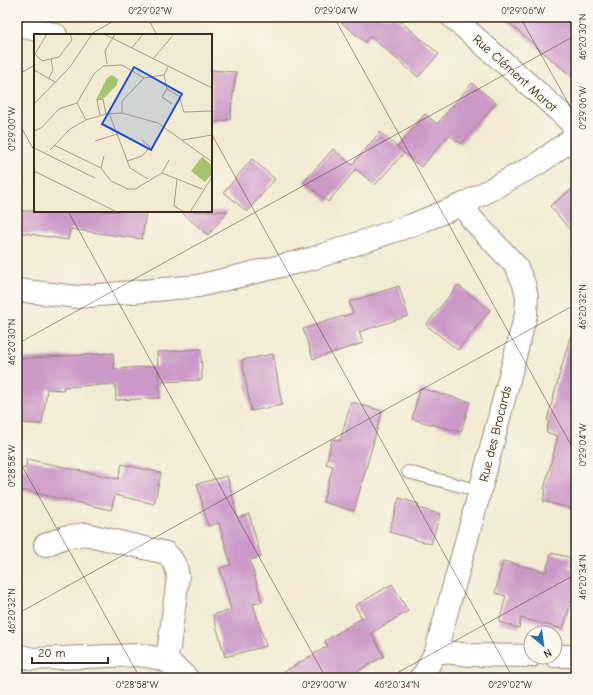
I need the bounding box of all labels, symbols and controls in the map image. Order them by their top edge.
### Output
text: 0°29'02"W [128,5,172,17]
text: 0°29'04"W [314,5,358,17]
text: 0°29'06"W [501,5,545,17]
text: 46°20'30"N [577,14,589,60]
street label: Rue Clément Marot [470,31,561,116]
inset map [34,34,212,212]
text: 0°29'06"W [577,86,589,130]
text: 0°29'00"W [6,106,18,151]
text: 46°20'32"N [577,284,589,330]
text: 46°20'30"N [6,319,18,365]
street label: Rue des Brocards [476,384,514,484]
text: 0°29'04"W [577,423,589,467]
text: 0°28'58"W [6,444,18,487]
text: 46°20'34"N [577,554,589,600]
text: 46°20'32"N [6,588,18,634]
north arrow [523,625,563,665]
scale bar [32,639,108,665]
text: 20 m [38,646,66,660]
text: N [541,646,554,661]
text: 0°28'58"W [116,679,159,691]
text: 0°29'00"W [302,679,347,691]
text: 46°20'34"N [374,679,420,691]
text: 0°29'02"W [488,679,532,691]

